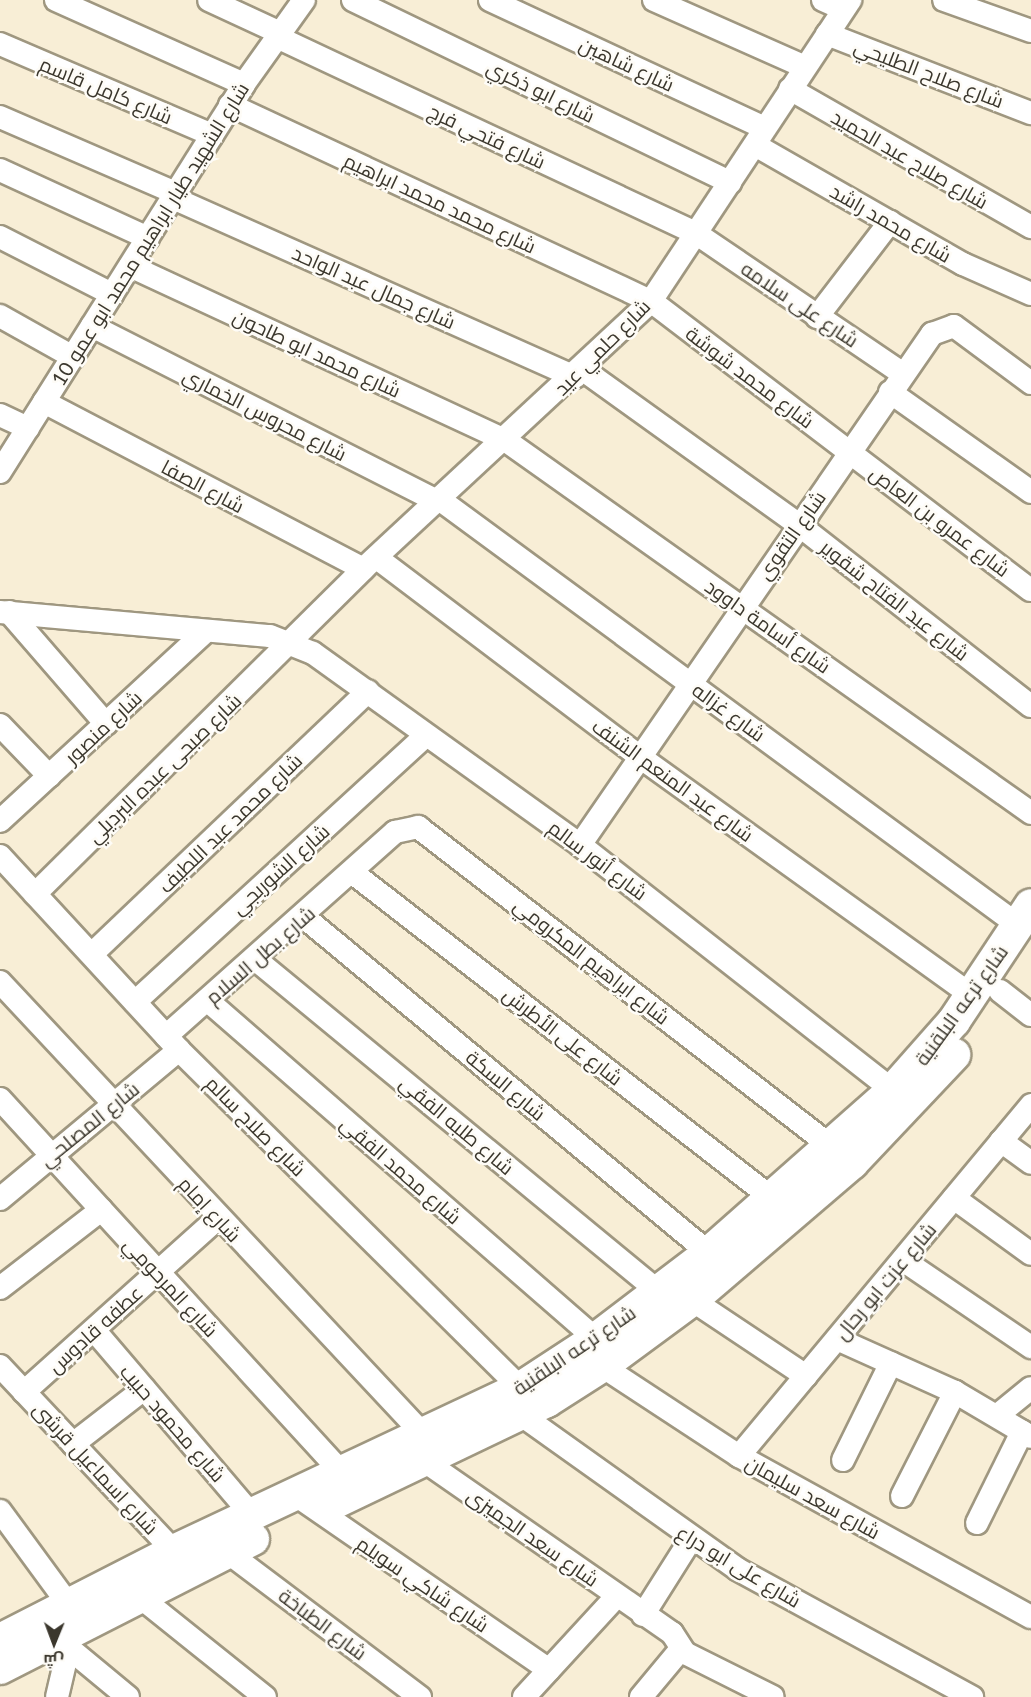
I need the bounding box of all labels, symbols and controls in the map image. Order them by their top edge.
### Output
street label: شارع شاهين [576,32,678,96]
street label: شارع صلاح الطليحي [851,33,1007,113]
street label: شارع كامل قاسم [36,51,176,129]
street label: شارع ابو ذكري [483,54,599,128]
street label: شارع الشهيد طيار ابراهيم محمد ابو عمو 10 [46,78,254,390]
street label: شارع فتحي فرج [425,98,549,174]
street label: شارع صلاح عبد الحميد [827,104,993,214]
street label: شارع محمد محمد ابراهيم [340,148,540,258]
street label: شارع محمد راشد [826,179,956,267]
street label: شارع جمال عبد الواحد [289,240,459,334]
street label: شارع على سلامه [737,256,863,352]
street label: شارع حلمي عيد [549,294,655,400]
street label: شارع محمد ابو طاحون [229,304,405,402]
street label: شارع محمد شوشة [681,321,819,433]
street label: شارع محروس الخماري [179,362,351,466]
street label: شارع الصفا [157,454,249,518]
street label: شارع عمرو بن العاص [865,461,1015,581]
street label: شارع التقوي [752,486,830,584]
street label: شارع عبد الفتاح شقوير [816,535,974,665]
street label: شارع أسامة داوود [701,574,835,678]
street label: شارع غزاله [688,678,770,746]
street label: شارع منصور [60,685,146,769]
street label: شارع صبحى عبده البرديلي [82,688,246,848]
street label: شارع عبد المنعم الشنف [588,713,758,847]
street label: شارع محمد عبد اللطيف [153,748,307,898]
street label: شارع أنور سالم [544,815,652,905]
street label: شارع الشوربجي [226,819,334,919]
street label: شارع ابراهيم المكرومي [509,893,675,1029]
street label: شارع بطل السلام [200,901,320,1009]
street label: شارع ترعه البلقنية [909,940,1013,1070]
street label: شارع على الأطرش [498,982,628,1090]
street label: شارع السكة [461,1045,551,1125]
street label: شارع طلبه الفقي [395,1070,519,1180]
street label: شارع صلاح سالم [201,1071,311,1181]
street label: شارع المصلحي [34,1077,144,1171]
street label: شارع محمد الفقي [336,1111,466,1229]
street label: شارع إمام [174,1171,246,1247]
street label: شارع عزت ابو رحال [829,1218,941,1344]
street label: شارع المرحومي [119,1232,223,1342]
street label: عطفه قادوس [43,1280,147,1378]
street label: شارع ترعه البلقنية [508,1300,640,1400]
street label: شارع محمود حبيب [115,1359,231,1487]
street label: شارع اسماعيل قرشى [28,1397,164,1539]
street label: شارع سعد سليمان [741,1450,885,1544]
street label: شارع سعد الجميزى [463,1483,603,1591]
street label: شارع على ابو دراع [673,1520,805,1612]
street label: شارع شاكي سويلم [352,1531,494,1637]
street label: شارع الطباخة [274,1583,372,1665]
north arrow [24,1613,84,1673]
text: ش [43,1652,64,1671]

